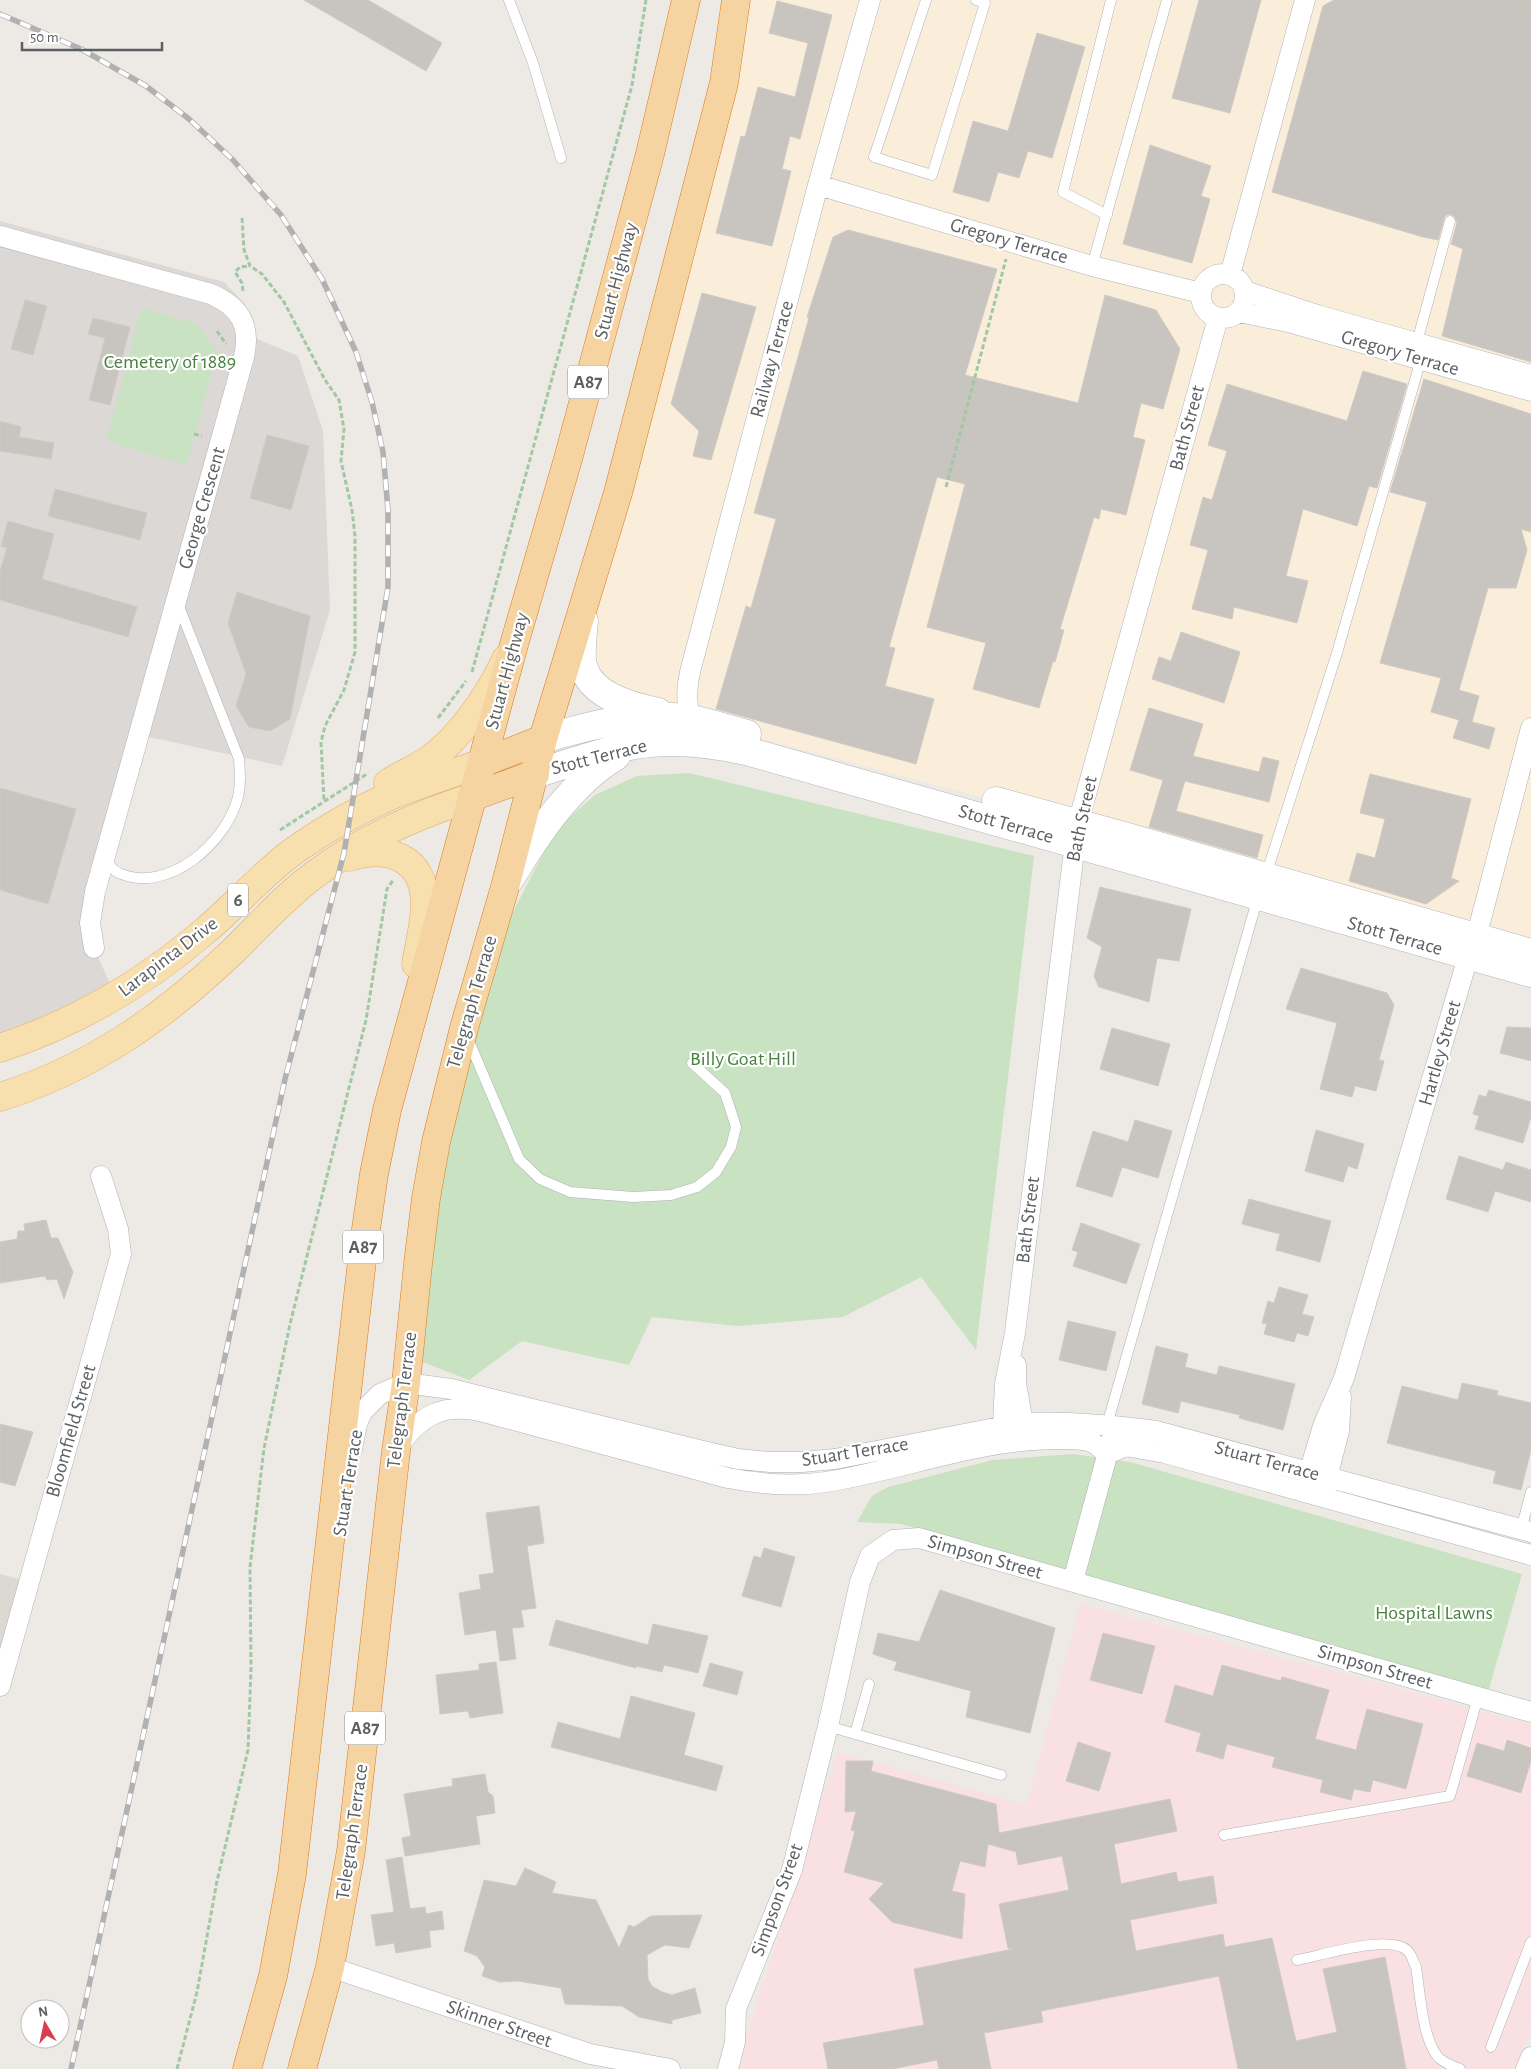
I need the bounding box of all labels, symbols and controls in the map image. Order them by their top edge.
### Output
scale bar [22,20,162,52]
text: 50 m [30,30,59,45]
street label: Gregory Terrace [948,215,1070,267]
street label: Stuart Highway [591,220,641,342]
street label: Railway Terrace [747,298,797,420]
street label: Gregory Terrace [1339,327,1461,379]
park label: Cemetery of 1889 [104,352,236,372]
road number: A87 [568,366,608,398]
street label: Bath Street [1166,383,1208,473]
street label: George Crescent [175,444,229,571]
street label: Stuart Highway [482,610,532,732]
street label: Stott Terrace [549,735,649,779]
street label: Bath Street [1063,774,1101,864]
street label: Stott Terrace [956,801,1056,847]
road number: 6 [228,884,248,916]
street label: Larapinta Drive [115,913,221,1001]
street label: Stott Terrace [1345,913,1445,959]
street label: Telegraph Terrace [443,933,501,1071]
street label: Hartley Street [1415,998,1465,1108]
park label: Billy Goat Hill [690,1049,796,1069]
street label: Bath Street [1013,1175,1043,1264]
road number: A87 [343,1230,383,1264]
street label: Telegraph Terrace [384,1331,420,1469]
street label: Bloomfield Street [43,1362,100,1500]
street label: Stuart Terrace [330,1428,366,1538]
street label: Stuart Terrace [800,1434,910,1470]
street label: Stuart Terrace [1212,1437,1322,1485]
street label: Simpson Street [925,1531,1045,1583]
park label: Hospital Lawns [1375,1603,1493,1623]
street label: Simpson Street [1315,1641,1435,1693]
road number: A87 [345,1712,385,1745]
street label: Telegraph Terrace [333,1763,371,1901]
street label: Simpson Street [747,1840,807,1959]
street label: Skinner Street [444,1997,555,2052]
north arrow [20,1999,70,2049]
text: N [37,2004,49,2020]

